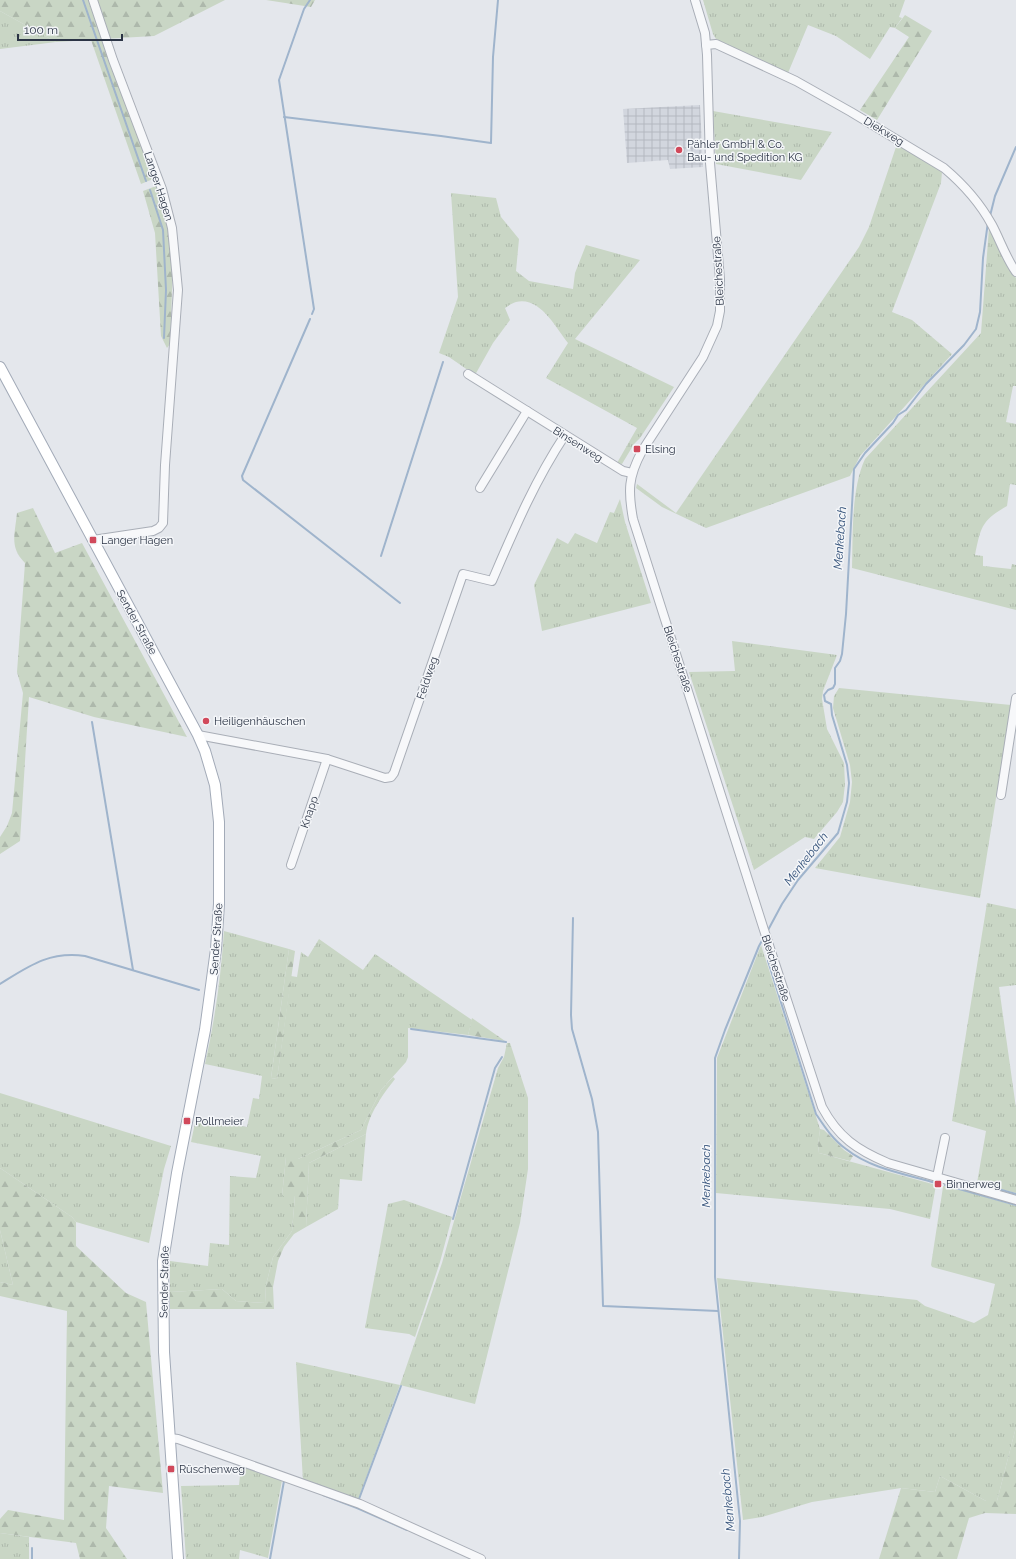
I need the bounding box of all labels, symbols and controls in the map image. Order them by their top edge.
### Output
scale bar [18,16,122,42]
text: 100 m [24,23,58,37]
street label: Diekweg [861,114,906,148]
place label: Pähler GmbH & Co. Bau- und Spedition KG [687,138,803,164]
marker: Pähler GmbH & Co. Bau- und Spedition KG [674,145,684,155]
street label: Langer Hagen [141,150,176,223]
street label: Bleichestraße [710,235,727,306]
street label: Binsenweg [550,424,605,465]
place label: Elsing [645,443,676,456]
marker: Elsing [632,444,642,454]
water label: Menkebach [831,506,849,570]
place label: Langer Hagen [101,534,173,547]
marker: Langer Hagen [88,535,98,545]
street label: Sender Straße [113,588,160,657]
street label: Bleichestraße [661,624,695,695]
street label: Feldweg [414,655,441,701]
place label: Heiligenhäuschen [214,715,306,728]
marker: Heiligenhäuschen [201,716,211,726]
street label: Knapp [298,794,321,830]
water label: Menkebach [781,830,831,888]
street label: Sender Straße [208,902,226,975]
street label: Bleichestraße [759,933,793,1004]
place label: Pollmeier [195,1115,244,1128]
marker: Pollmeier [182,1116,192,1126]
water label: Menkebach [699,1144,713,1208]
place label: Binnerweg [946,1178,1001,1191]
marker: Binnerweg [933,1179,943,1189]
street label: Sender Straße [157,1245,172,1318]
place label: Rüschenweg [179,1463,245,1476]
marker: Rüschenweg [166,1464,176,1474]
water label: Menkebach [718,1468,738,1532]

